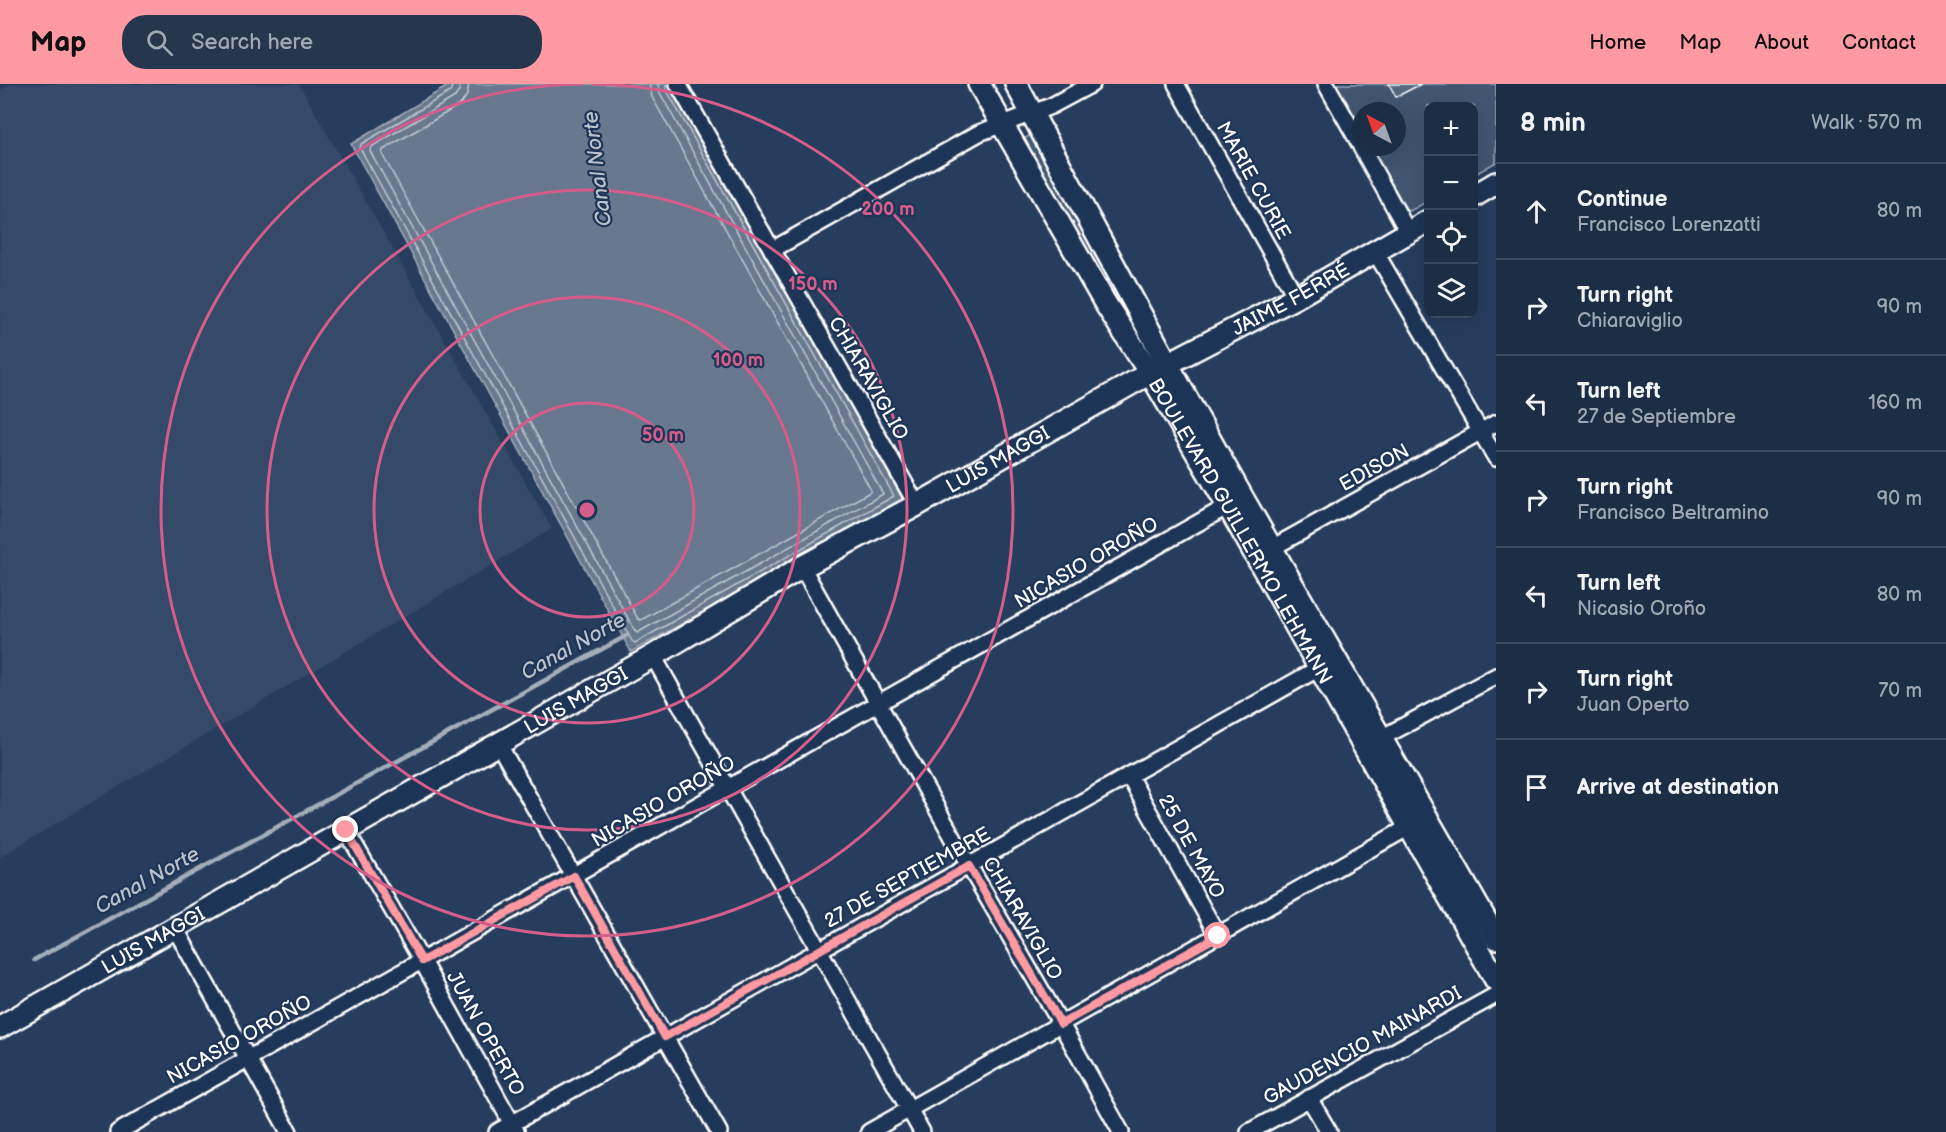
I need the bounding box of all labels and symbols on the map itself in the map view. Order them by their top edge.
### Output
north arrow [1352,102,1406,156]
water label: Canal Norte [578,110,617,228]
street label: MARIE CURIE [1211,117,1295,244]
text: 200 m [861,199,915,220]
street label: JAIME FERRÉ [1228,257,1354,341]
text: 150 m [788,274,838,295]
street label: CHIARAVIGLIO [823,313,913,444]
text: 100 m [713,350,763,371]
street label: BOULEVARD GUILLERMO LEHMANN [1143,374,1337,688]
street label: LUIS MAGGI [942,421,1054,499]
text: 50 m [642,425,684,446]
street label: EDISON [1335,439,1414,497]
centre of rings [577,500,597,520]
street label: NICASIO OROÑO [1010,512,1163,614]
water label: Canal Norte [517,607,630,685]
street label: LUIS MAGGI [520,662,632,740]
street label: NICASIO OROÑO [587,751,740,853]
street label: 25 DE MAYO [1153,790,1230,903]
route end [332,816,358,842]
street label: 27 DE SEPTIEMBRE [820,822,995,934]
water label: Canal Norte [91,841,204,919]
street label: CHIARAVIGLIO [977,853,1067,984]
street label: LUIS MAGGI [98,902,209,980]
route start [1204,922,1230,948]
street label: JUAN OPERTO [441,967,529,1100]
street label: GAUDENCIO MAINARDI [1259,981,1466,1110]
street label: NICASIO OROÑO [163,990,316,1090]

